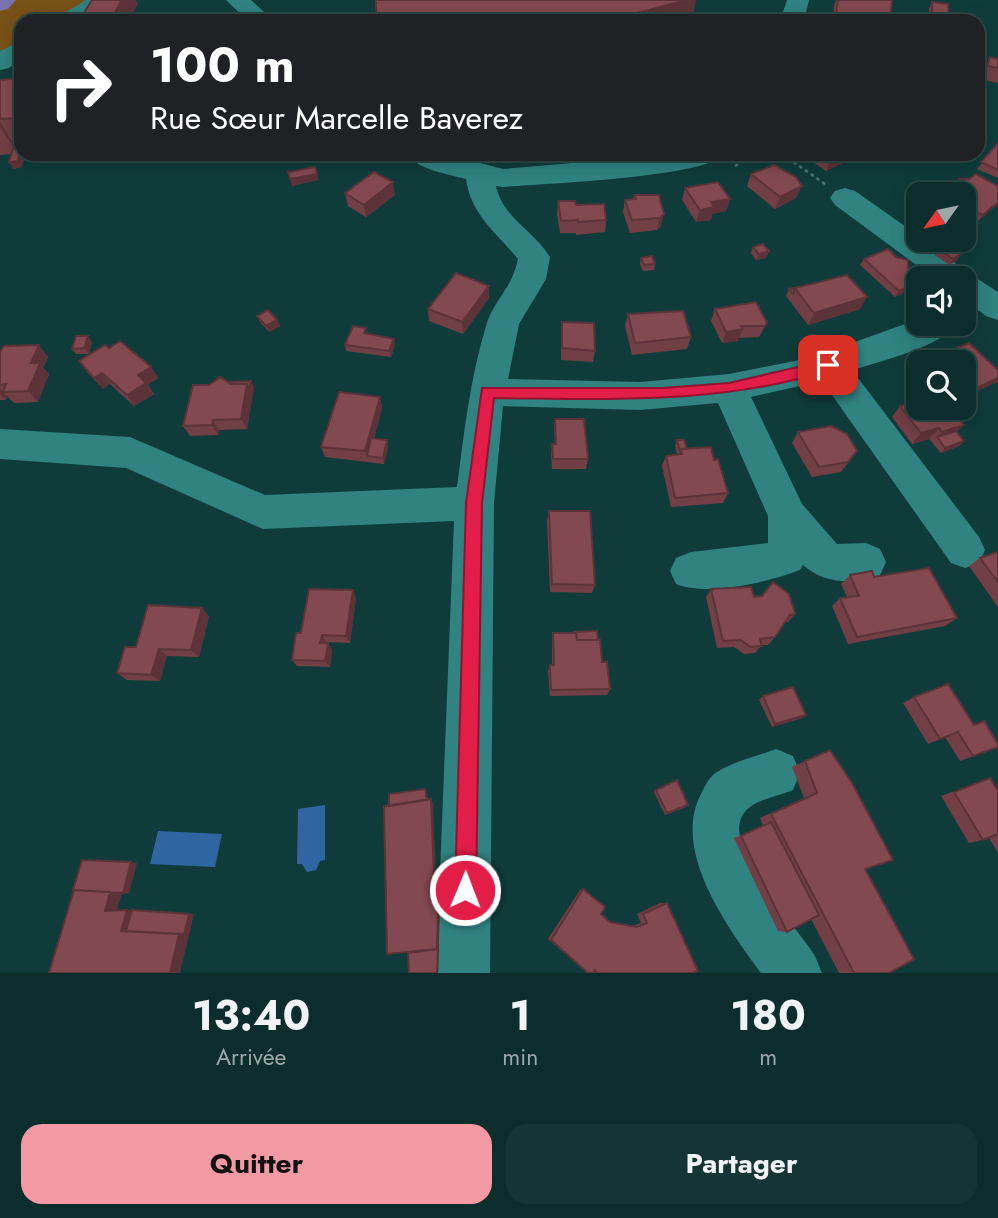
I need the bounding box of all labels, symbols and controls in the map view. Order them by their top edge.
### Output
text: 100 m [150,30,295,100]
icon: right [35,42,126,133]
text: Rue Sœur Marcelle Baverez [150,95,523,141]
north arrow [906,182,976,252]
map controls [906,182,976,420]
button: sound [906,266,976,336]
pin [798,335,858,395]
icon: arrive [809,346,847,384]
button: search [906,350,976,420]
position arrow [428,853,502,927]
text: 13:40 [192,985,310,1046]
text: 1 [510,985,531,1046]
text: 180 [730,985,806,1046]
text: Arrivée [216,1040,286,1074]
text: min [502,1040,538,1074]
text: m [759,1040,777,1074]
button: Quitter [21,1124,492,1204]
button: Partager [506,1124,977,1204]

